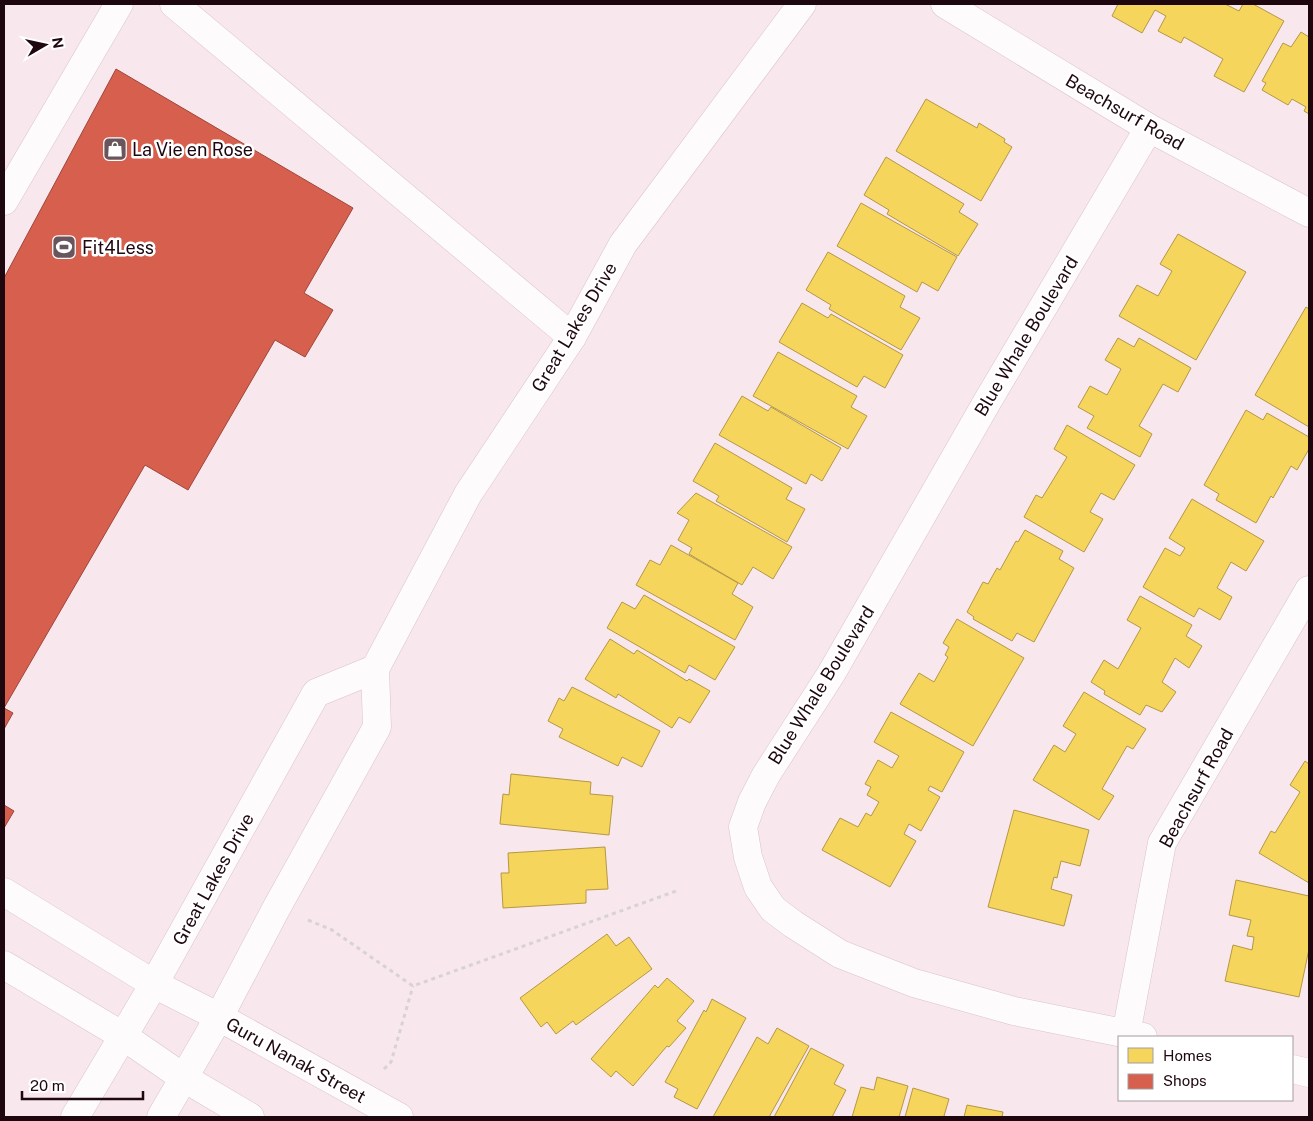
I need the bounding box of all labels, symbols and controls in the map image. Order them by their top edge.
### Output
north arrow [20,20,70,70]
text: N [49,36,67,50]
street label: Beachsurf Road [1062,70,1188,154]
shop icon: La Vie en Rose [102,136,128,162]
place label: La Vie en Rose [132,139,253,160]
sports icon: Fit4Less [51,234,77,260]
place label: Fit4Less [82,237,154,258]
street label: Blue Whale Boulevard [970,252,1082,420]
street label: Great Lakes Drive [527,258,621,396]
street label: Blue Whale Boulevard [764,602,878,768]
street label: Beachsurf Road [1155,725,1237,851]
street label: Great Lakes Drive [168,809,258,949]
street label: Guru Nanak Street [222,1013,370,1107]
legend [1118,1036,1293,1101]
text: Homes [1163,1047,1212,1064]
scale bar [22,1068,144,1100]
text: Shops [1163,1072,1207,1089]
text: 20 m [30,1077,65,1094]

